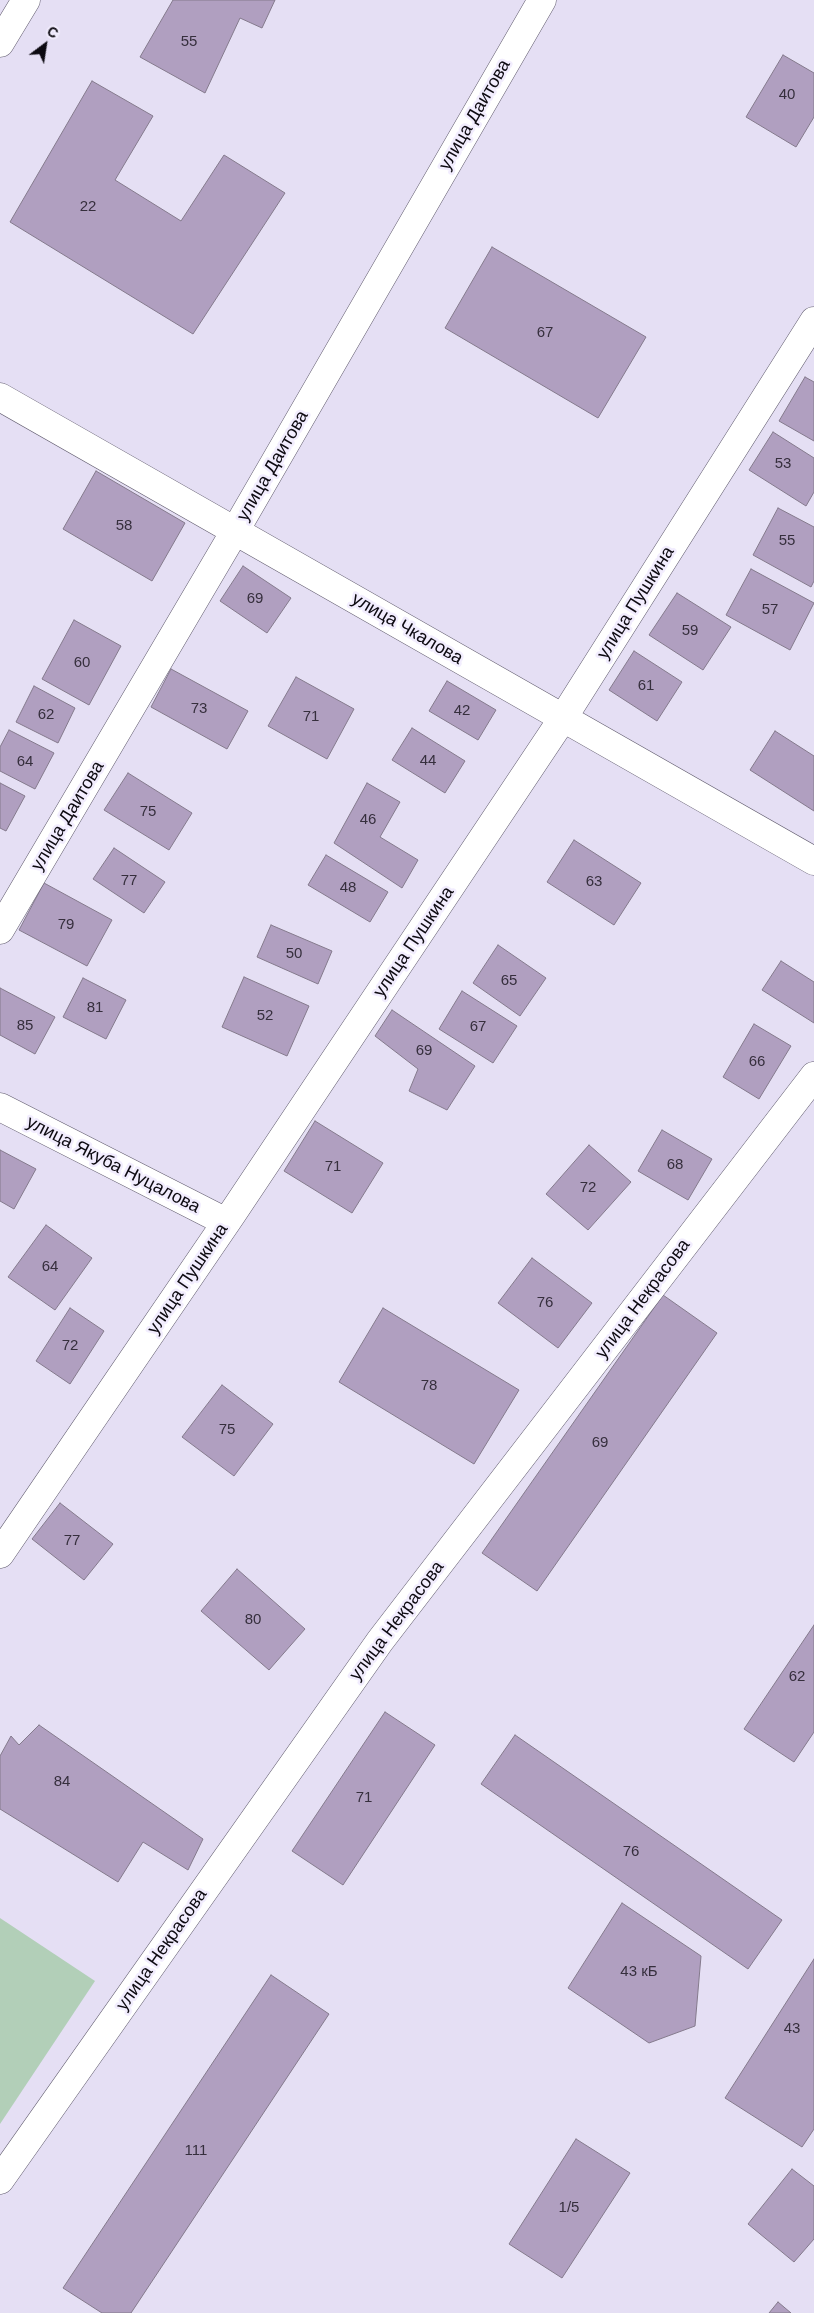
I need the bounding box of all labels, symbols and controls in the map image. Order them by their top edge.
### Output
north arrow [20,20,70,70]
text: С [44,23,61,42]
house number: 55 [181,33,197,51]
street label: улица Даитова [435,56,515,174]
house number: 40 [779,86,795,104]
house number: 22 [80,198,96,216]
house number: 67 [537,324,553,342]
street label: улица Даитова [233,407,313,525]
house number: 53 [775,455,791,473]
house number: 58 [116,517,132,535]
house number: 55 [779,532,795,550]
street label: улица Пушкина [593,543,679,663]
street label: улица Чкалова [348,588,466,670]
house number: 69 [247,590,263,608]
house number: 57 [762,601,778,619]
house number: 59 [682,622,698,640]
house number: 60 [74,654,90,672]
house number: 61 [638,677,654,695]
house number: 73 [191,700,207,718]
house number: 42 [454,702,470,720]
house number: 62 [38,706,54,724]
house number: 71 [303,708,319,726]
house number: 44 [420,752,436,770]
house number: 64 [17,753,33,771]
street label: улица Даитова [27,757,109,875]
house number: 75 [140,803,156,821]
house number: 46 [360,811,376,829]
house number: 77 [121,872,137,890]
house number: 63 [586,873,602,891]
house number: 48 [340,879,356,897]
street label: улица Пушкина [369,883,459,1001]
house number: 79 [58,916,74,934]
house number: 50 [286,945,302,963]
house number: 65 [501,972,517,990]
house number: 81 [87,999,103,1017]
house number: 52 [257,1007,273,1025]
house number: 85 [17,1017,33,1035]
house number: 67 [470,1018,486,1036]
house number: 69 [416,1042,432,1060]
house number: 66 [749,1053,765,1071]
street label: улица Якуба Нуцалова [23,1112,203,1218]
house number: 68 [667,1156,683,1174]
house number: 71 [325,1158,341,1176]
house number: 72 [580,1179,596,1197]
street label: улица Пушкина [143,1220,233,1338]
street label: улица Некрасова [591,1235,695,1363]
house number: 64 [42,1258,58,1276]
house number: 76 [537,1294,553,1312]
house number: 72 [62,1337,78,1355]
house number: 78 [421,1377,437,1395]
house number: 75 [219,1421,235,1439]
house number: 69 [592,1434,608,1452]
house number: 77 [64,1532,80,1550]
street label: улица Некрасова [345,1557,449,1685]
house number: 80 [245,1611,261,1629]
house number: 62 [789,1668,805,1686]
house number: 84 [54,1773,70,1791]
house number: 71 [356,1789,372,1807]
house number: 76 [623,1843,639,1861]
street label: улица Некрасова [112,1885,212,2015]
house number: 43 кБ [620,1963,658,1981]
house number: 43 [784,2020,800,2038]
house number: 111 [185,2142,207,2160]
house number: 1/5 [559,2199,579,2217]

